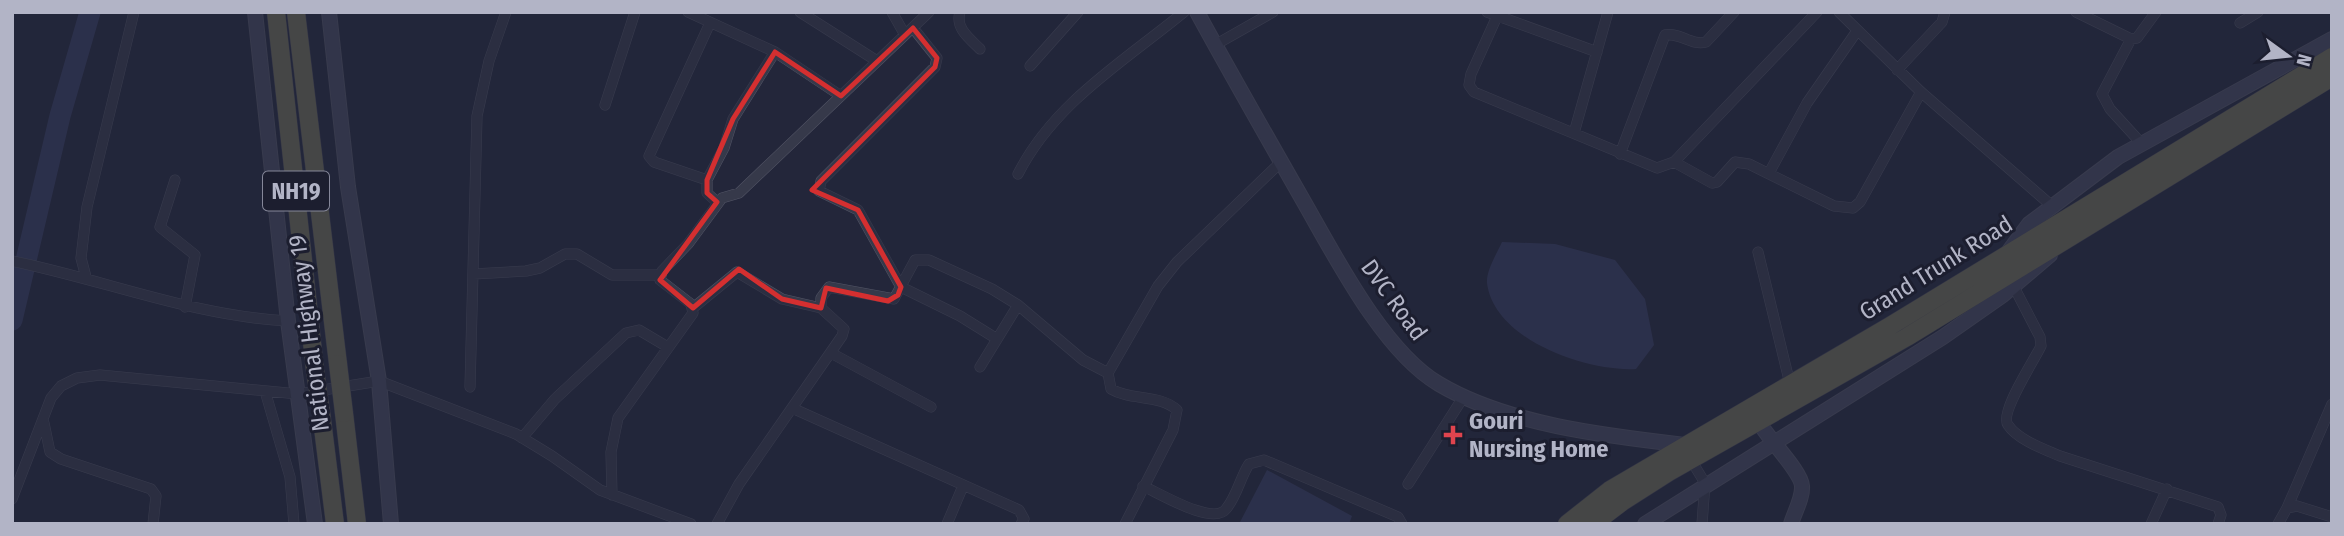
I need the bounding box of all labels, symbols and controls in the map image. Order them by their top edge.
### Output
north arrow [2253,21,2323,91]
text: N [2291,52,2317,69]
road number: NH19 [263,172,329,210]
street label: Grand Trunk Road [1854,210,2018,326]
street label: National Highway 19 [283,233,335,433]
street label: DVC Road [1355,254,1433,346]
place label: Gouri Nursing Home [1469,407,1608,463]
marker: Gouri Nursing Home [1443,425,1463,445]

